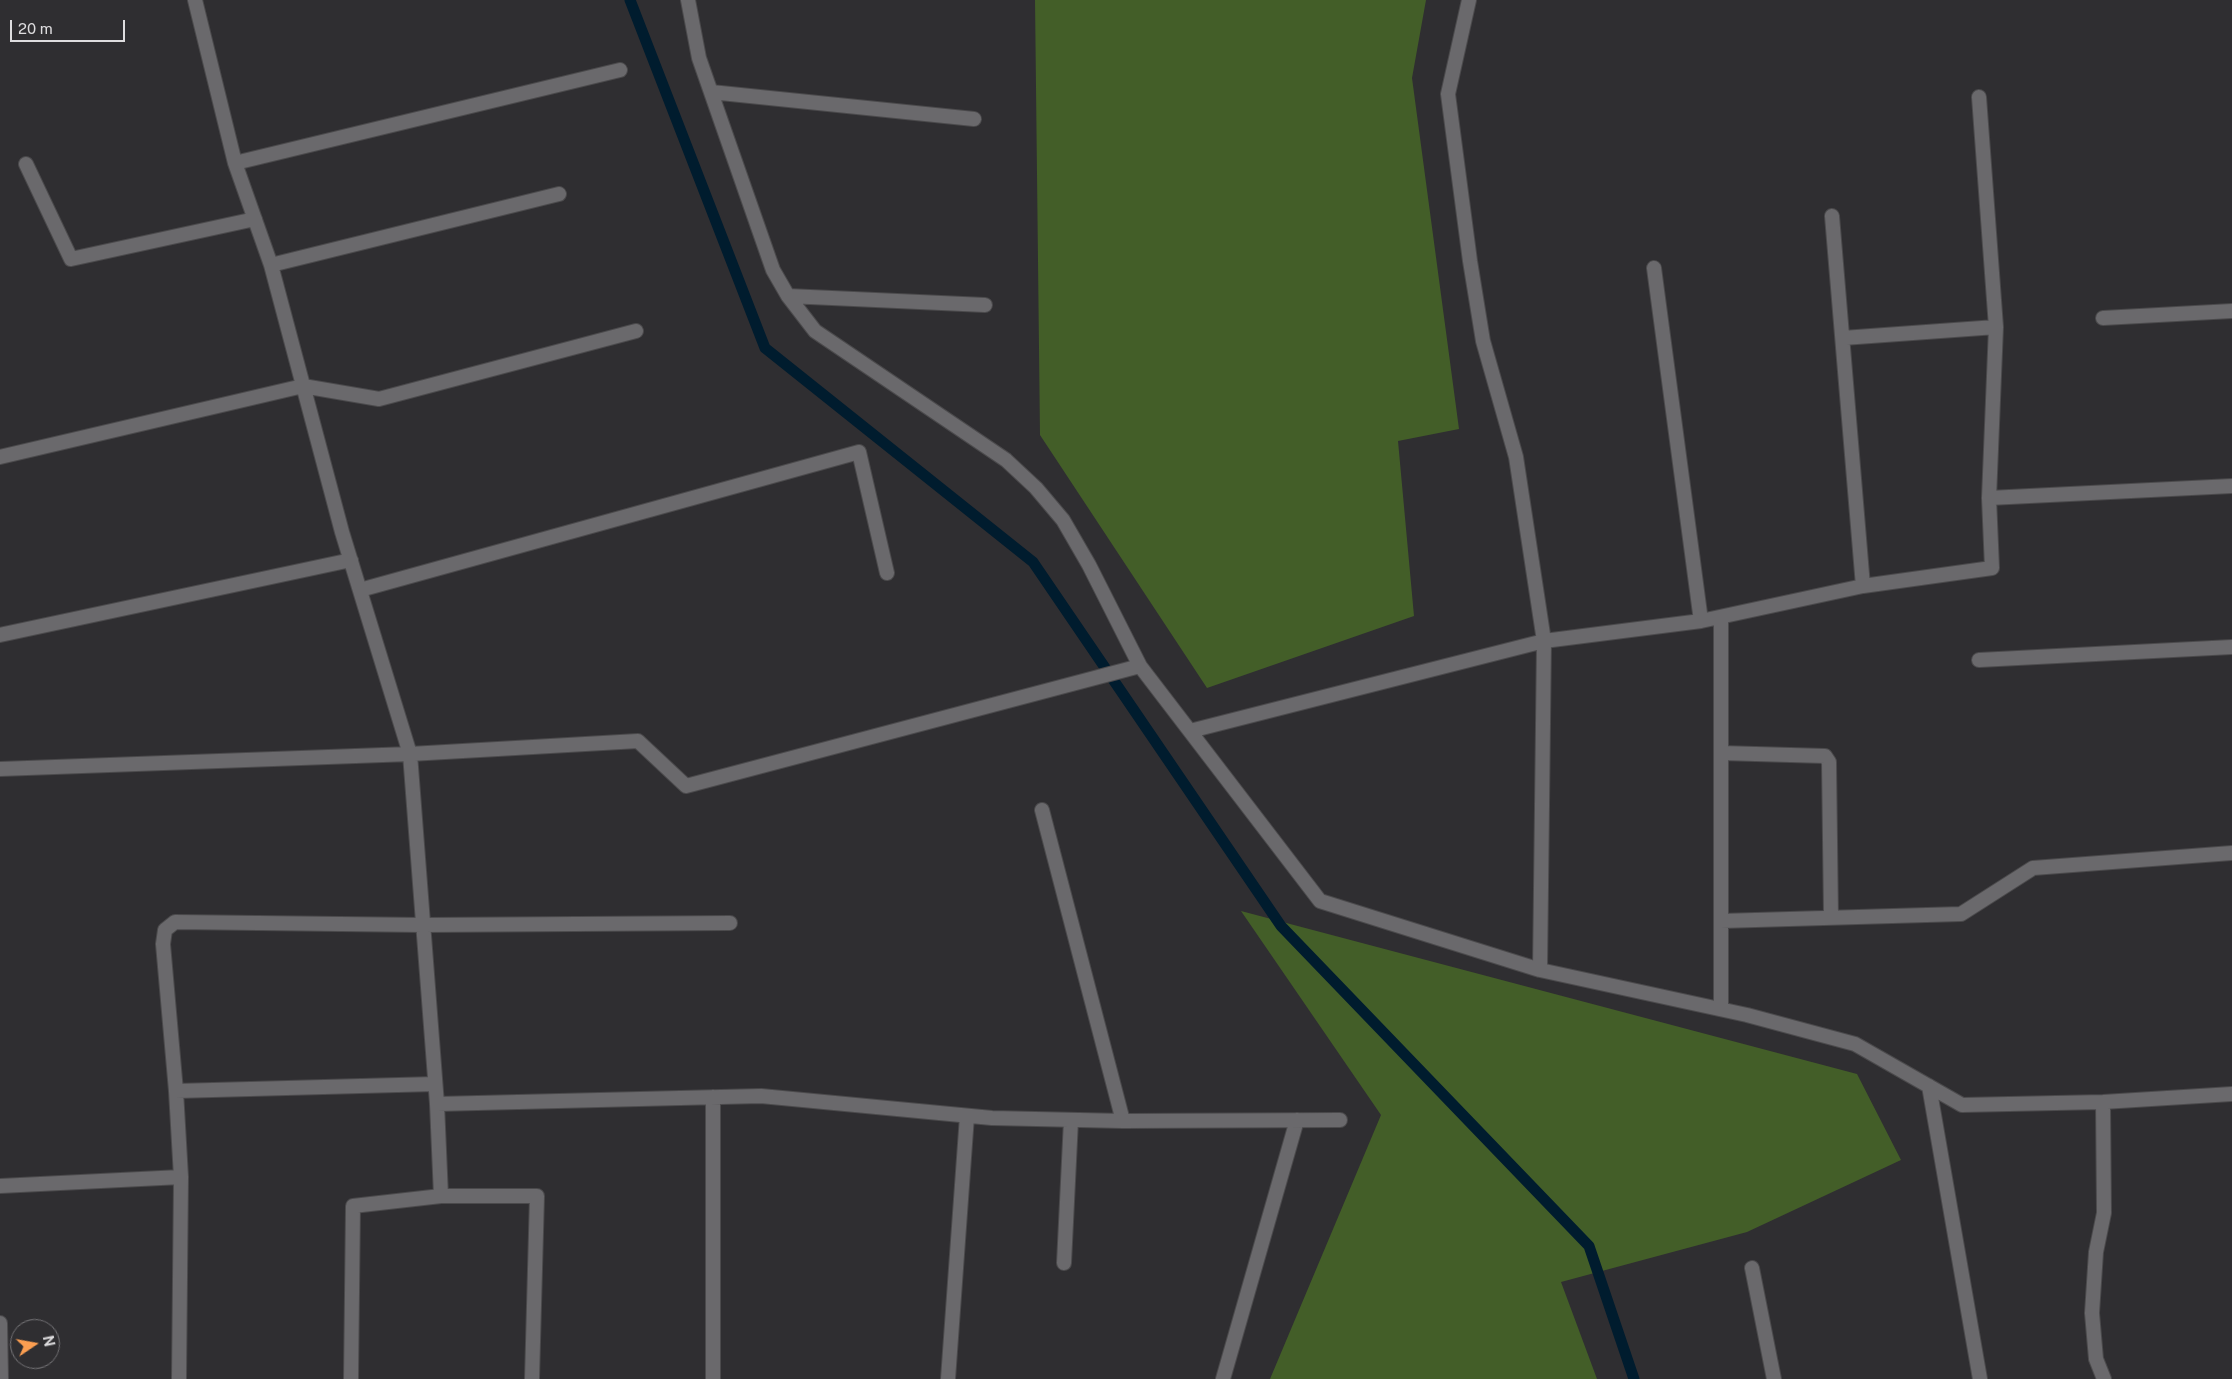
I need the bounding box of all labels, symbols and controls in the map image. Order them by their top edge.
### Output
scale bar [12,10,128,42]
text: 20 m [18,20,53,37]
north arrow [10,1319,60,1369]
text: N [40,1334,58,1348]

